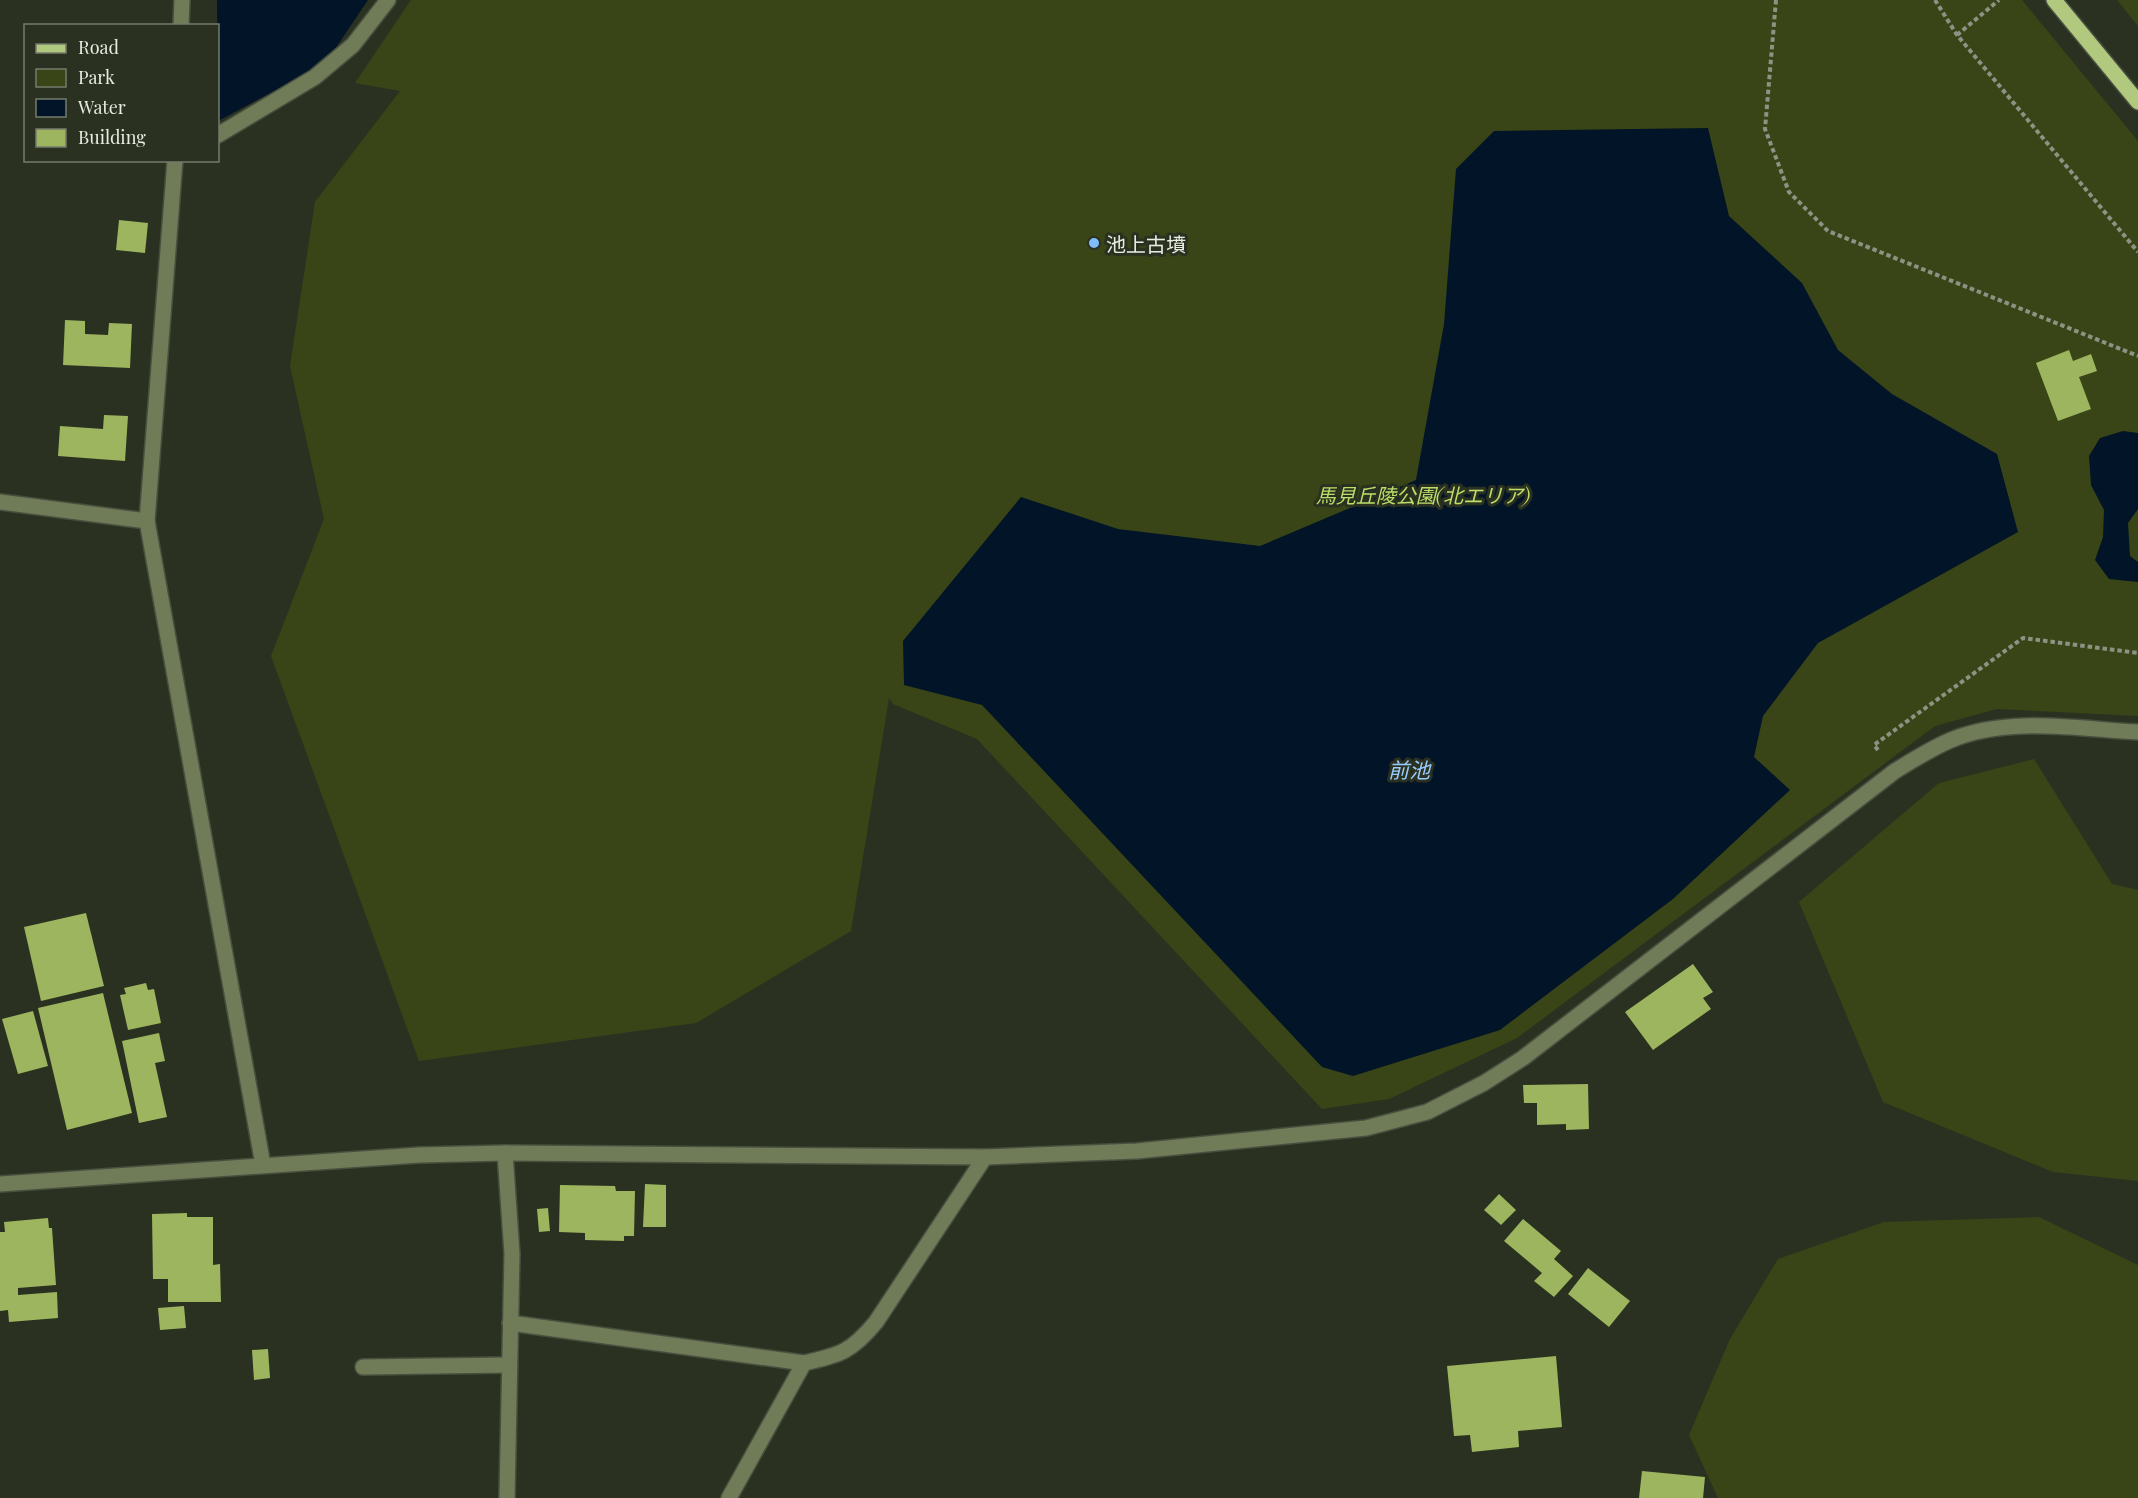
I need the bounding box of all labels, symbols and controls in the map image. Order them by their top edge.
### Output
legend [24,24,219,162]
text: Road [78,35,119,59]
text: Park [78,65,115,89]
text: Water [77,95,126,119]
text: Building [78,125,146,149]
place label: 池上古墳 [1106,230,1186,257]
marker: 池上古墳 [1087,236,1101,250]
park label: 馬見丘陵公園(北エリア) [1316,481,1530,508]
water label: 前池 [1388,755,1432,783]

